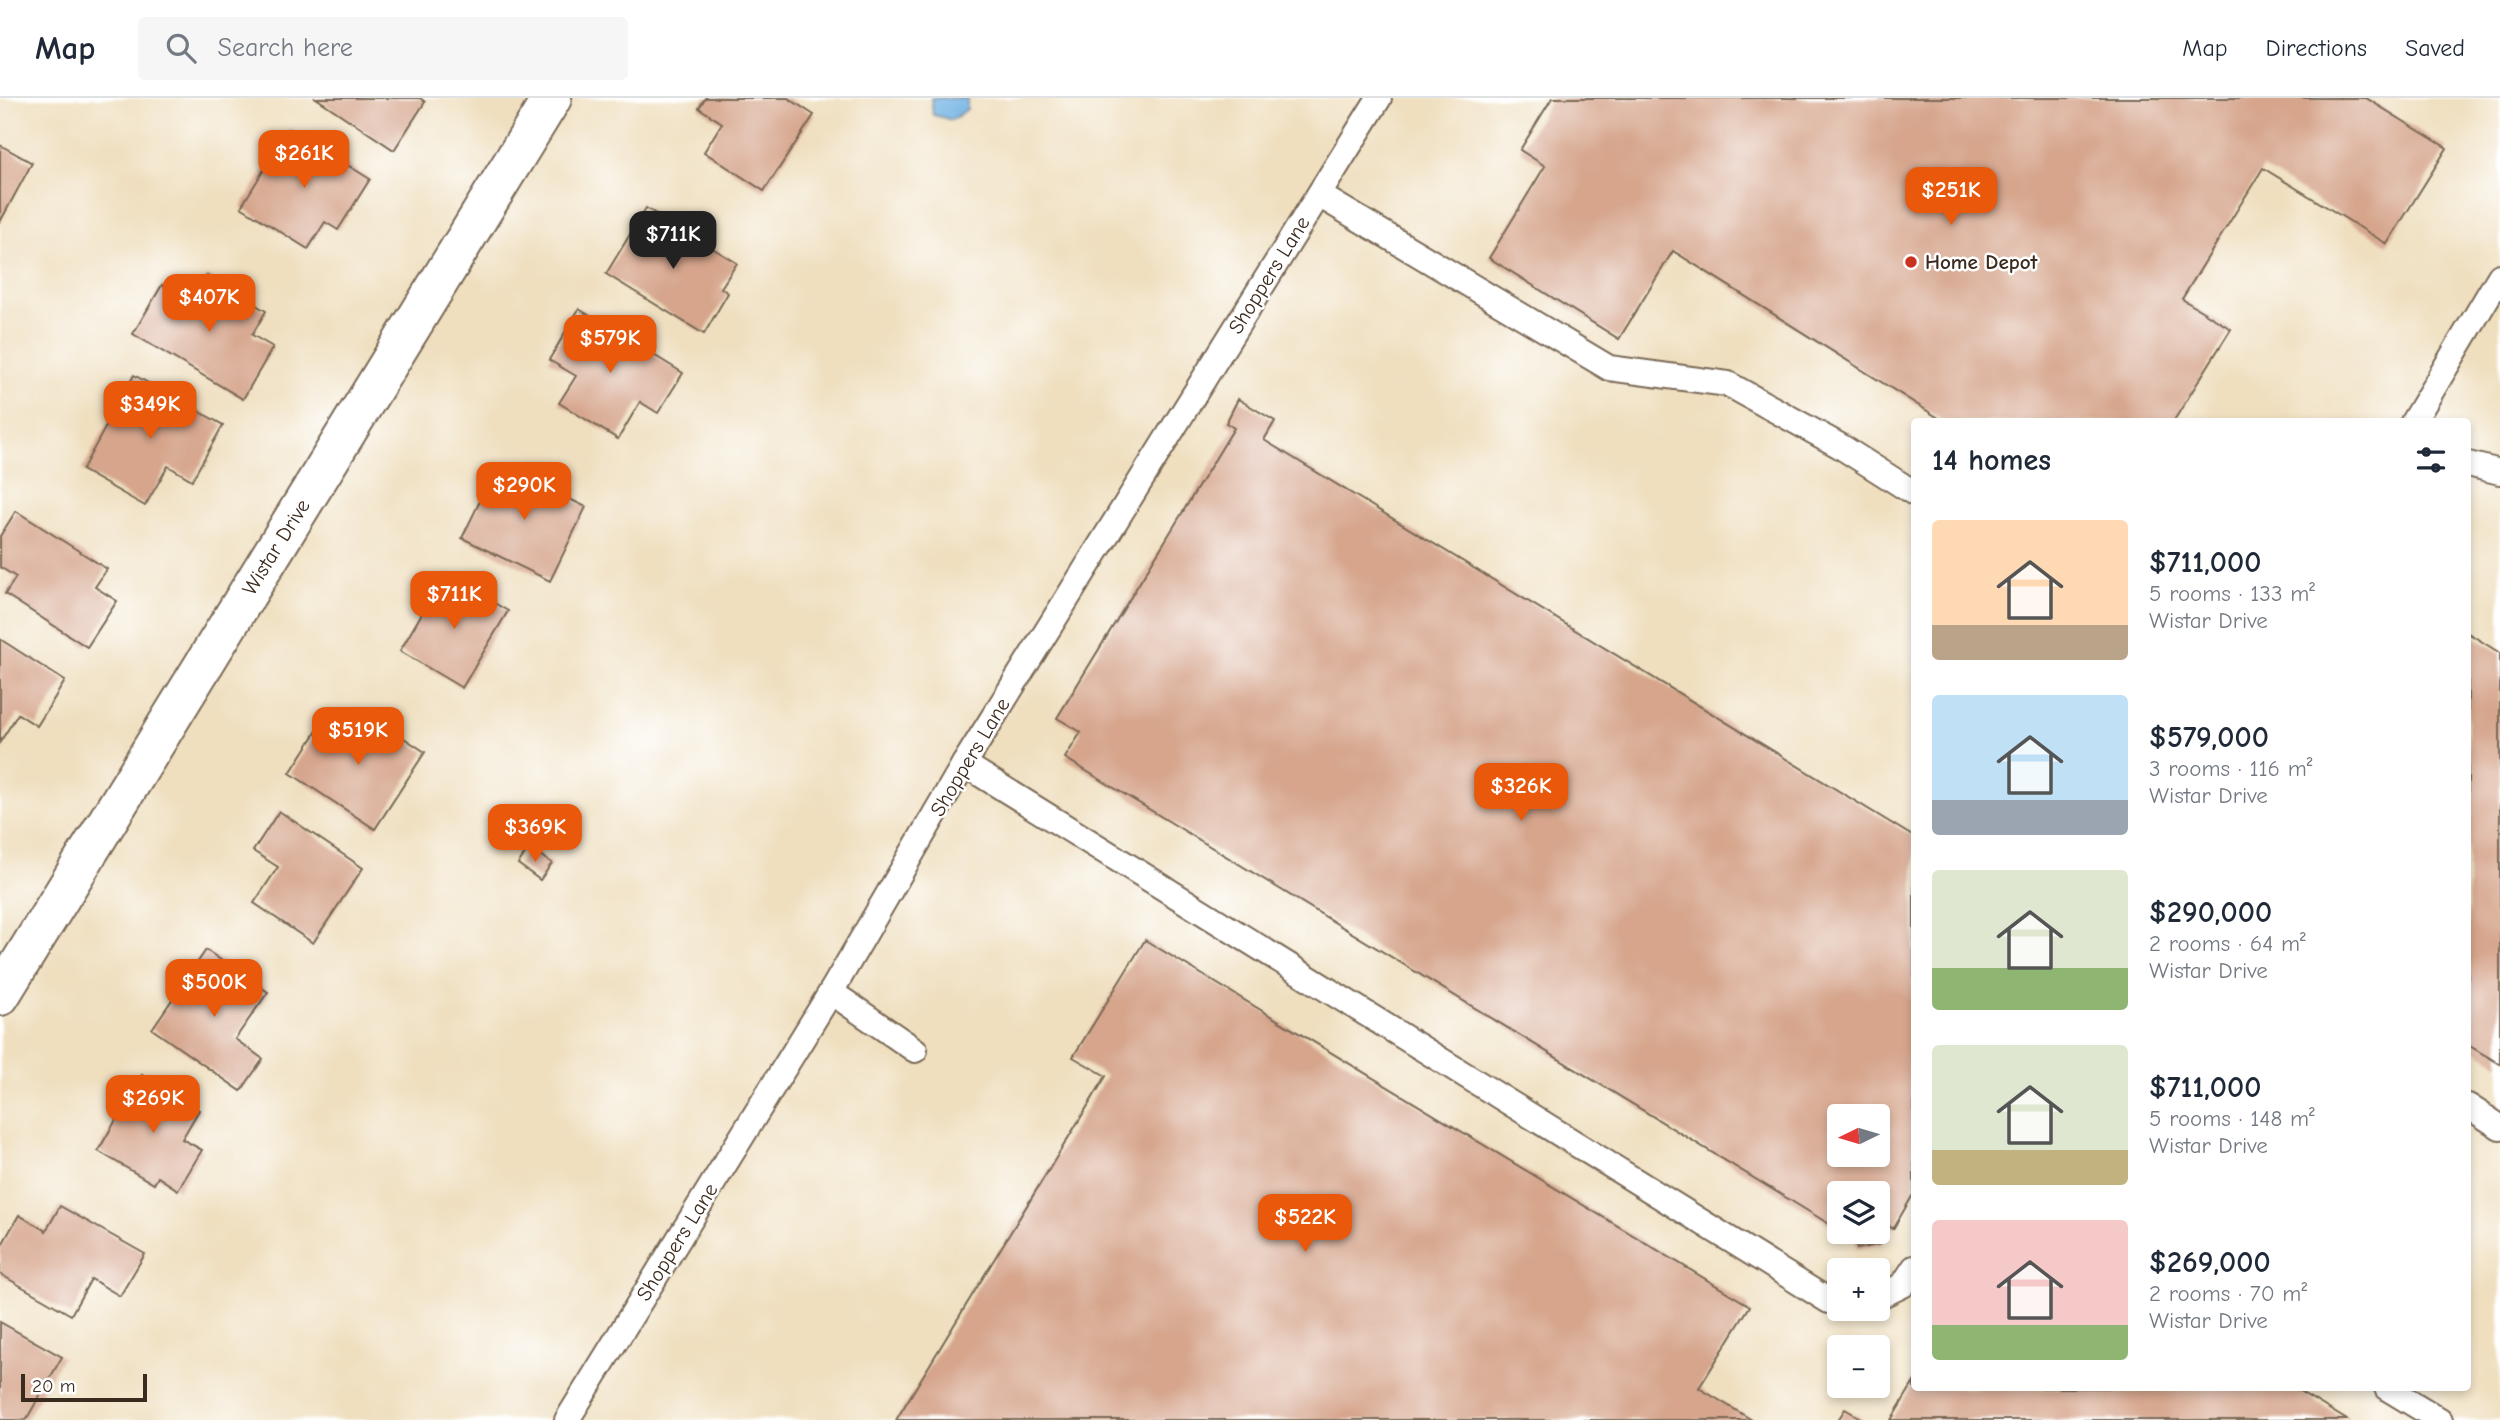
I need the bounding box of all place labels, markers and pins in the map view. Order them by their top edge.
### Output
pin: $261K [255,130,353,190]
pin: $251K [1902,167,2000,227]
pin: $711K [624,212,722,271]
place label: Home Depot [1925,250,2038,274]
marker: Home Depot [1903,254,1919,270]
pin: $407K [160,274,258,334]
pin: $579K [561,316,659,375]
pin: $349K [101,382,199,441]
pin: $290K [475,462,573,522]
pin: $711K [405,572,503,631]
pin: $519K [309,708,407,767]
pin: $326K [1472,764,1570,823]
pin: $369K [486,804,584,864]
pin: $500K [165,960,263,1019]
pin: $269K [104,1076,202,1135]
pin: $522K [1256,1194,1354,1254]

